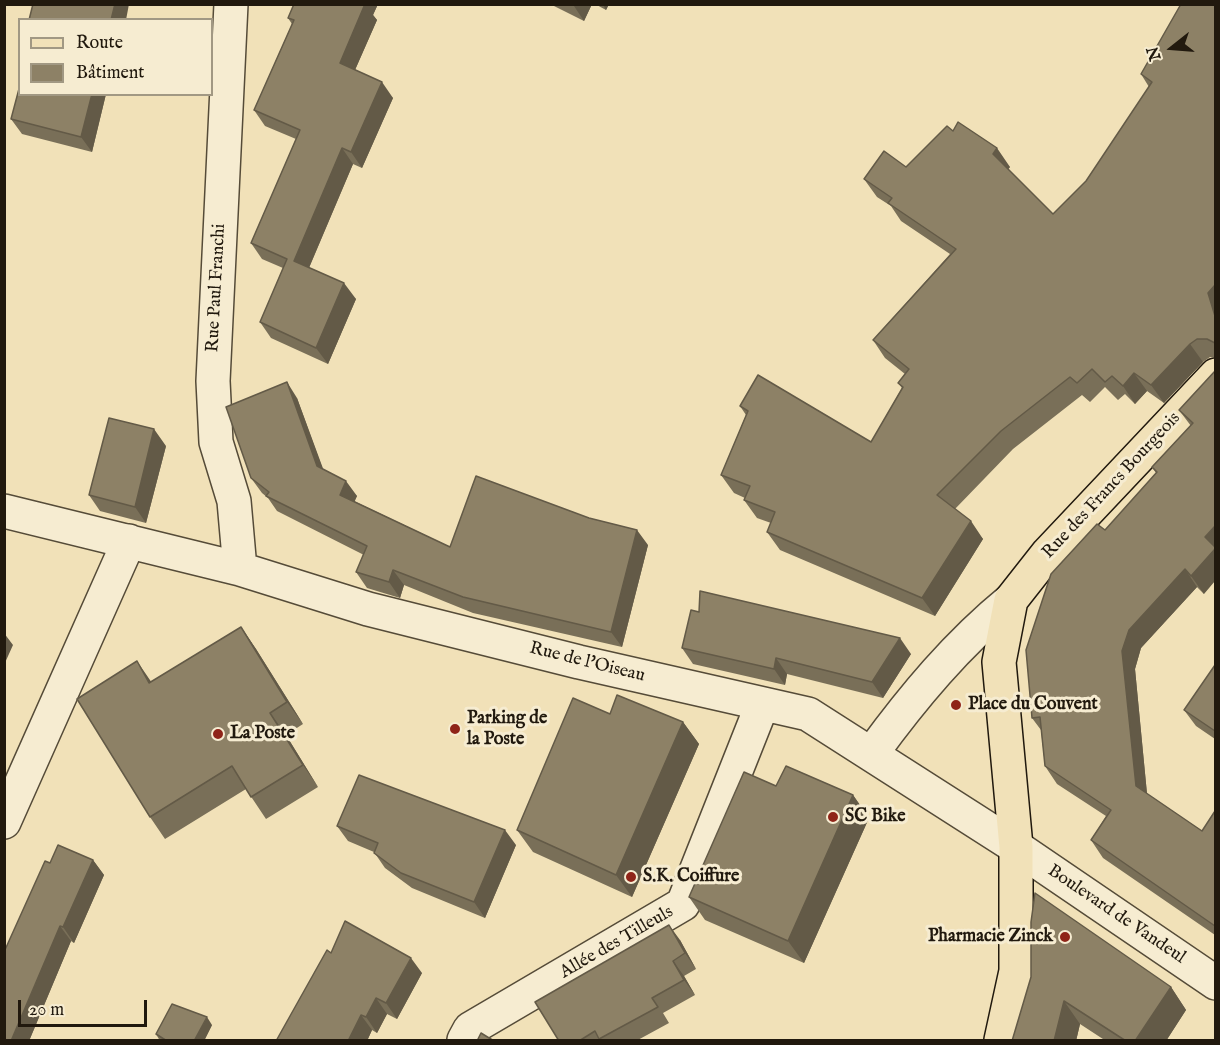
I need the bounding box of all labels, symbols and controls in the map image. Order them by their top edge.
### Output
legend [18,18,213,96]
north arrow [1142,18,1202,78]
text: Route [76,32,123,55]
text: N [1143,44,1166,63]
text: Bâtiment [76,62,145,85]
street label: Rue Paul Franchi [203,223,231,353]
street label: Rue des Francs Bourgeois [1038,408,1186,564]
street label: Rue de l'Oiseau [527,638,647,688]
place label: Place du Couvent [968,694,1098,716]
marker: Place du Couvent [949,698,963,712]
place label: Parking de la Poste [467,708,547,750]
marker: Parking de la Poste [448,722,462,736]
place label: La Poste [230,723,295,745]
marker: La Poste [211,727,225,741]
place label: SC Bike [845,806,906,828]
marker: SC Bike [826,810,840,824]
street label: Boulevard de Vandeul [1043,861,1189,969]
place label: S.K. Coiffure [643,866,739,888]
marker: S.K. Coiffure [624,870,638,884]
street label: Allée des Tilleuls [557,902,677,984]
place label: Pharmacie Zinck [928,926,1053,948]
marker: Pharmacie Zinck [1058,930,1072,944]
scale bar [21,988,150,1026]
text: 20 m [29,999,64,1022]

